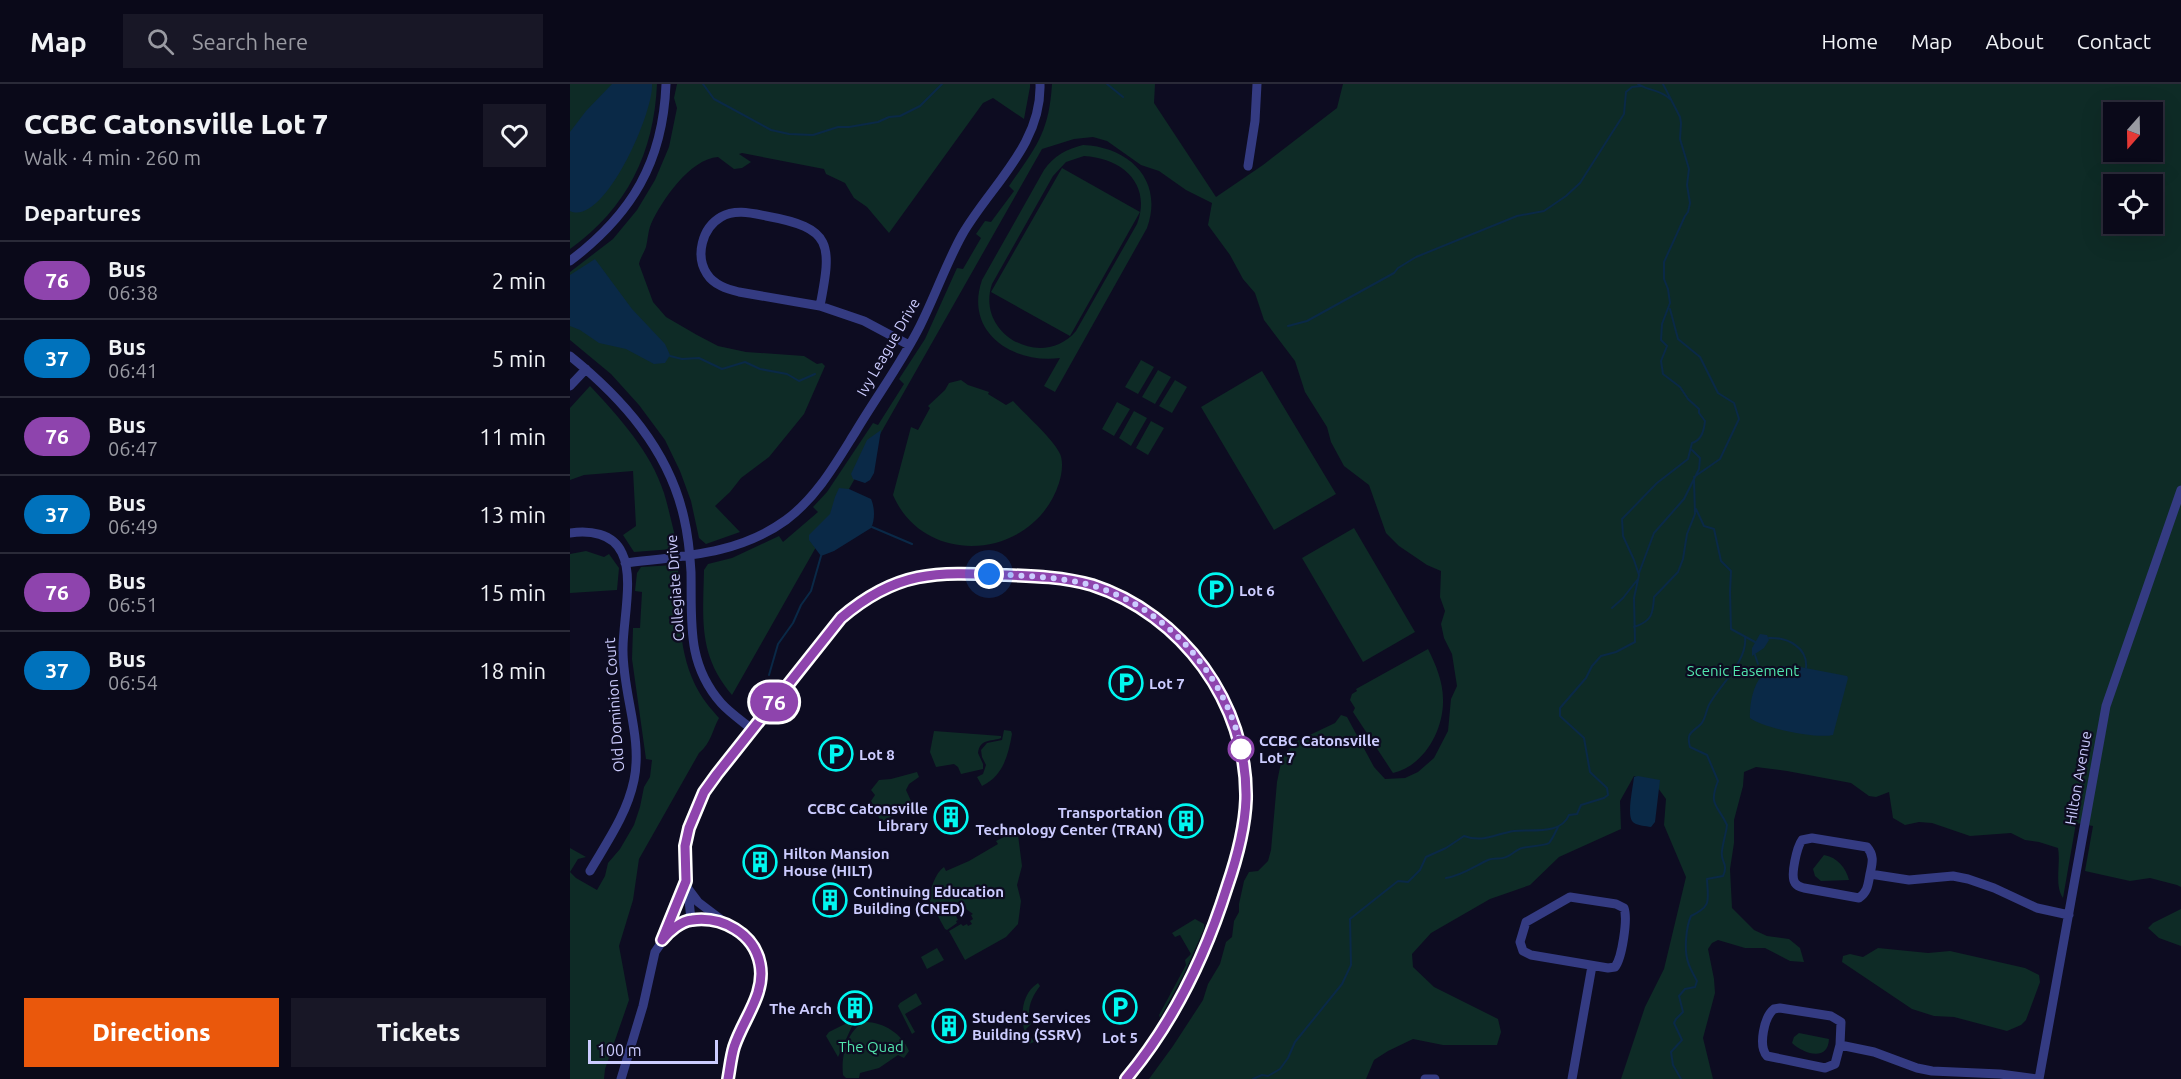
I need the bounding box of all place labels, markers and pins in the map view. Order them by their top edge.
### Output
parking icon: Lot 6 [1198,572,1234,608]
place label: Lot 6 [1239,582,1275,599]
parking icon: Lot 7 [1108,665,1144,701]
place label: Lot 7 [1149,675,1185,692]
place label: CCBC Catonsville Lot 7 [1259,732,1380,766]
parking icon: Lot 8 [818,736,854,772]
marker: CCBC Catonsville Lot 7 [1228,736,1254,762]
place label: Lot 8 [859,746,895,763]
building icon: CCBC Catonsville Library [933,799,969,835]
place label: CCBC Catonsville Library [807,800,928,834]
building icon: Transportation Technology Center (TRAN) [1168,803,1204,839]
place label: Transportation Technology Center (TRAN) [976,804,1163,838]
building icon: Hilton Mansion House (HILT) [742,844,778,880]
place label: Hilton Mansion House (HILT) [783,845,890,879]
building icon: Continuing Education Building (CNED) [812,882,848,918]
place label: Continuing Education Building (CNED) [853,883,1004,917]
parking icon: Lot 5 [1102,989,1138,1025]
building icon: The Arch [837,990,873,1026]
place label: The Arch [769,1000,832,1017]
building icon: Student Services Building (SSRV) [931,1008,967,1044]
place label: Student Services Building (SSRV) [972,1009,1091,1043]
place label: Lot 5 [1102,1029,1138,1046]

